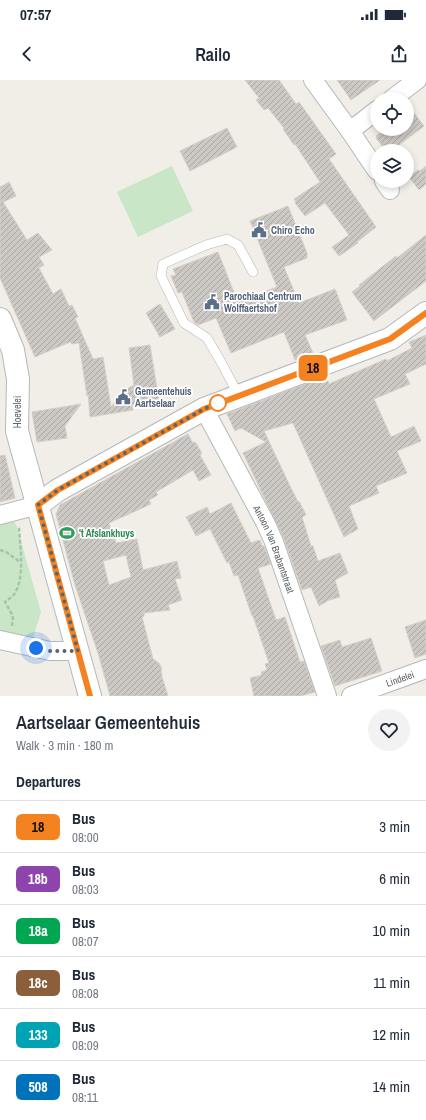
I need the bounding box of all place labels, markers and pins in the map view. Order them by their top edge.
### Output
public building icon: Chiro Echo [250,221,268,239]
place label: Chiro Echo [271,224,315,237]
place label: Parochiaal Centrum Wolffaertshof [224,290,301,315]
public building icon: Parochiaal Centrum Wolffaertshof [203,293,221,311]
place label: Gemeentehuis Aartselaar [135,385,192,410]
public building icon: Gemeentehuis Aartselaar [114,388,132,406]
unlabelled marker [209,394,227,412]
sports icon: 't Afslankhuys [58,524,76,542]
place label: 't Afslankhuys [79,527,135,540]

